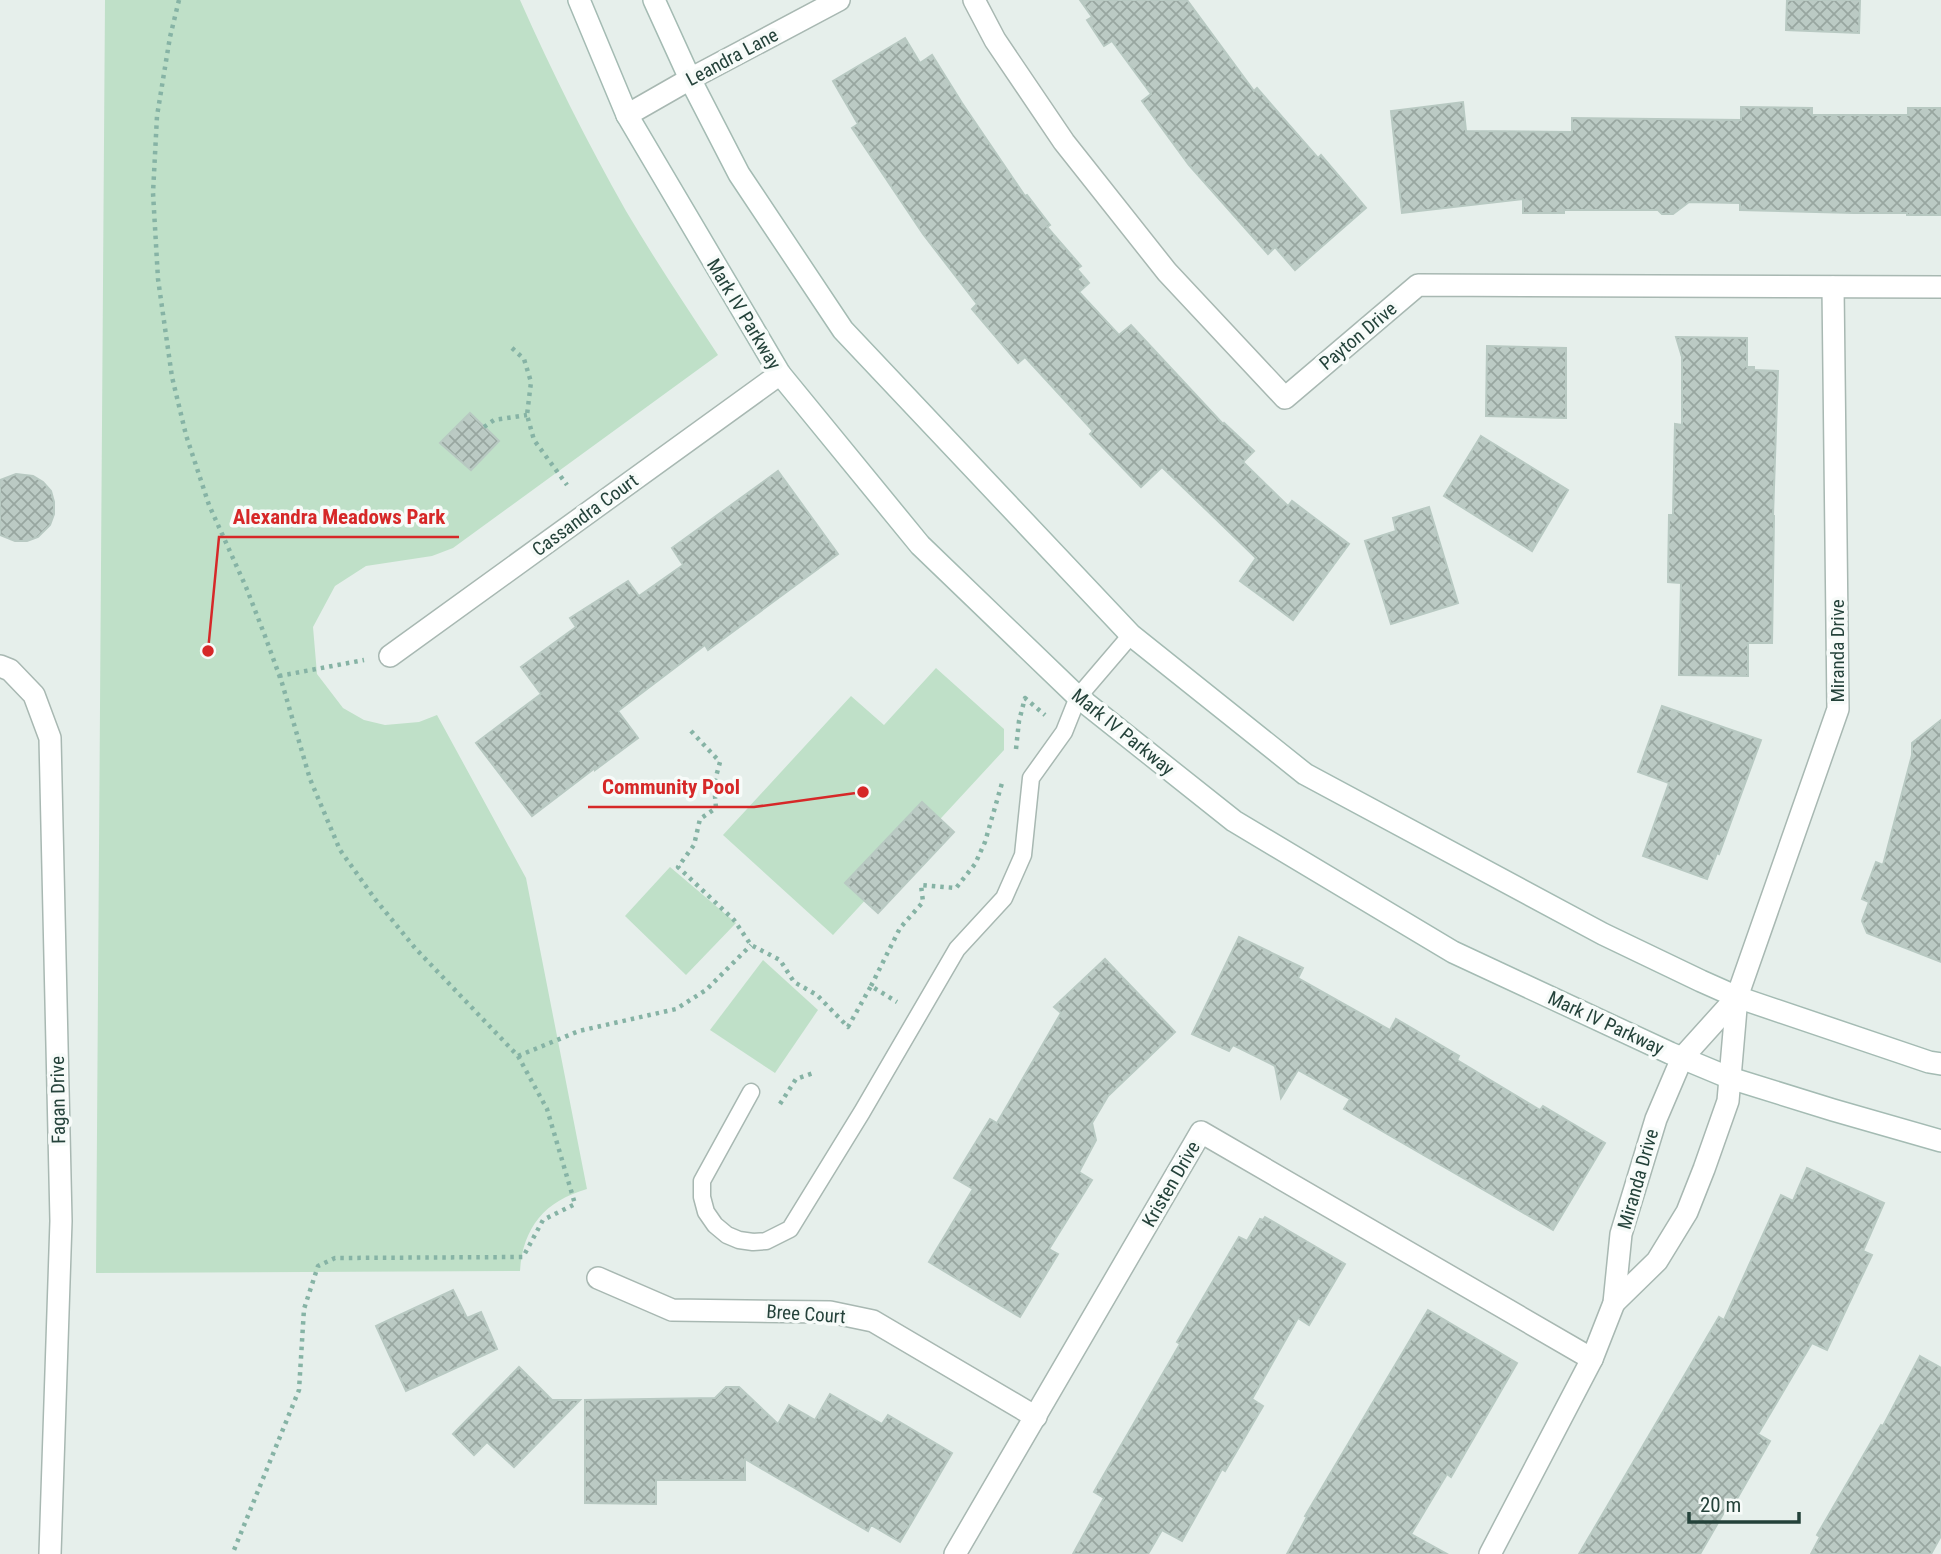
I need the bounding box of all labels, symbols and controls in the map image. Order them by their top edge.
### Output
street label: Leandra Lane [682,23,782,91]
street label: Mark IV Parkway [702,254,786,374]
street label: Payton Drive [1315,297,1401,375]
street label: Cassandra Court [528,469,642,561]
callout: Alexandra Meadows Park [219,495,459,537]
text: Alexandra Meadows Park [233,505,446,529]
street label: Miranda Drive [1826,599,1849,703]
street label: Mark IV Parkway [1067,684,1179,780]
callout: Community Pool [588,765,754,807]
text: Community Pool [602,775,740,799]
street label: Mark IV Parkway [1544,986,1668,1060]
street label: Fagan Drive [46,1056,70,1144]
street label: Miranda Drive [1613,1126,1663,1232]
street label: Kristen Drive [1137,1137,1205,1231]
street label: Bree Court [766,1300,846,1328]
scale bar [1689,1480,1799,1524]
text: 20 m [1700,1493,1741,1517]

